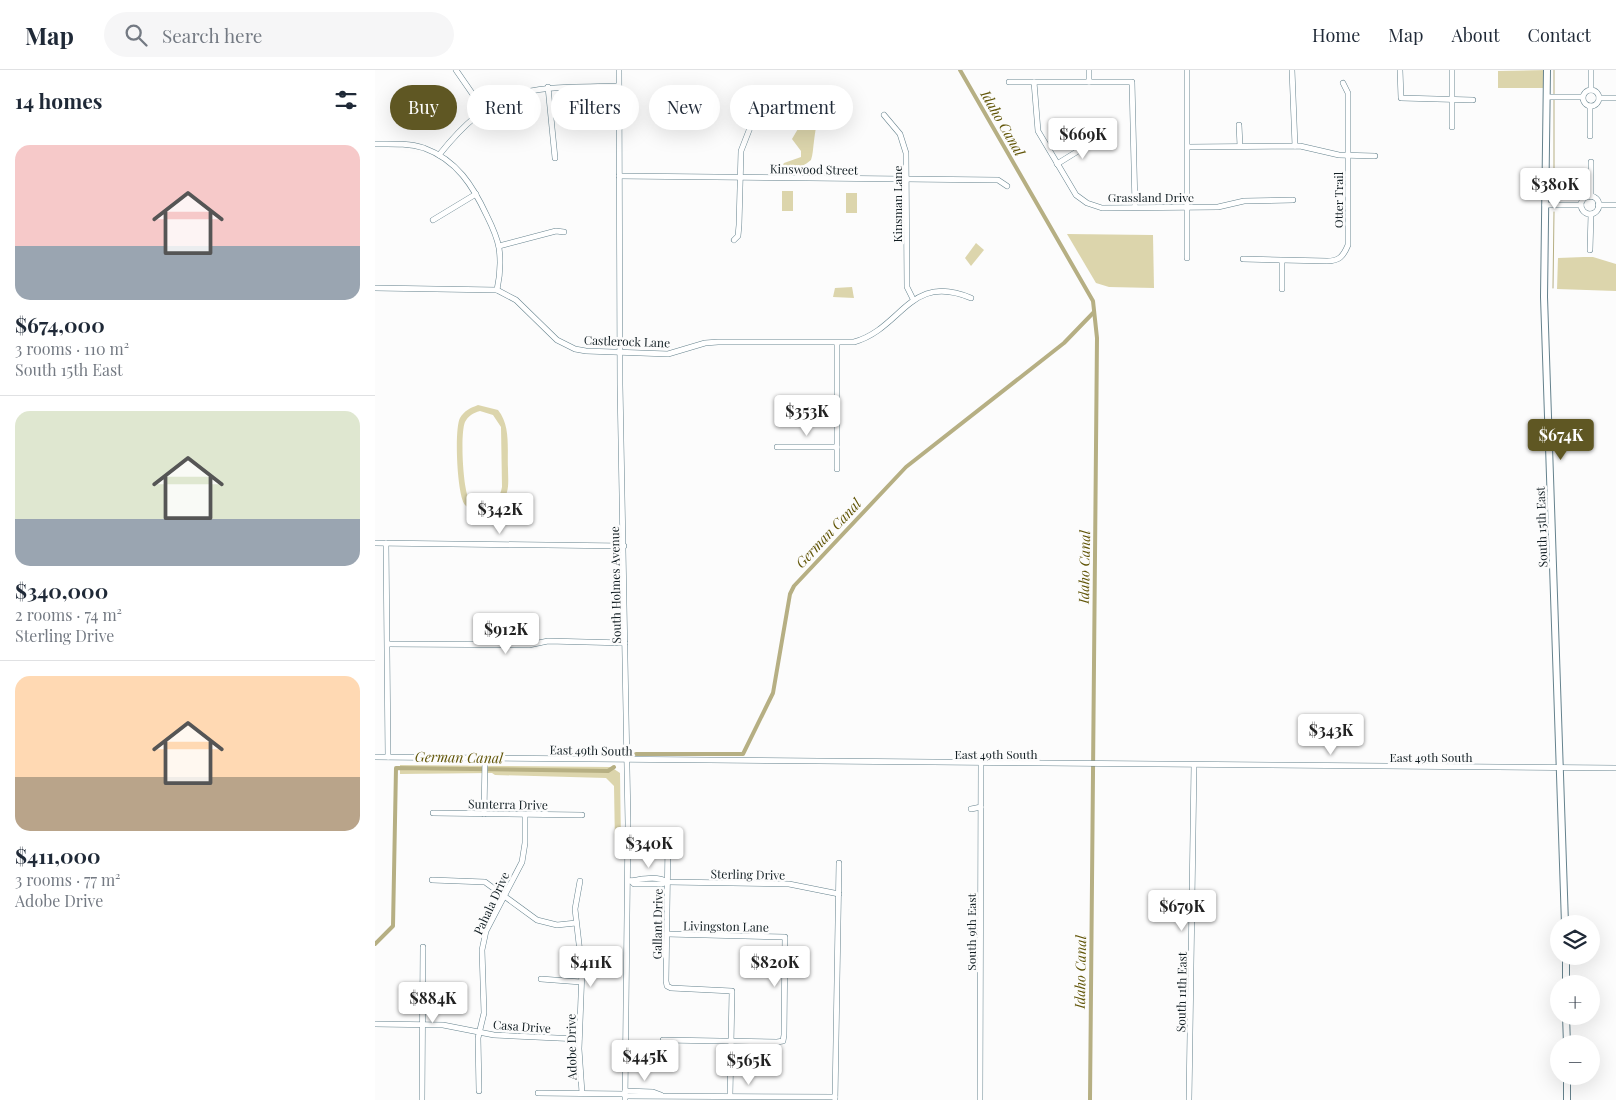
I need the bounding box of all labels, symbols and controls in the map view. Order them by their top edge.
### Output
search box [104,12,454,57]
text: Map [25,19,74,51]
icon: search [122,21,150,49]
text: Search here [162,22,262,48]
text: Home [1312,23,1360,47]
text: Map [1388,23,1423,47]
text: About [1451,23,1500,47]
text: Contact [1528,23,1591,47]
chip: Buy [390,85,457,130]
chip: Rent [467,85,541,130]
chip: Filters [551,85,639,130]
chip: New [649,85,720,130]
chip: Apartment [730,85,853,130]
text: 14 homes [15,86,102,114]
icon: filters [332,86,360,114]
water label: Idaho Canal [976,86,1030,160]
pin: $669K [1048,118,1118,160]
text: $669K [1059,123,1107,144]
street label: Kinswood Street [770,160,859,178]
street label: Kinsman Lane [889,166,905,242]
pin: $380K [1520,168,1590,210]
street label: Otter Trail [1330,171,1346,228]
text: $380K [1531,173,1579,194]
icon: home [143,178,233,268]
street label: Grassland Drive [1108,189,1194,205]
text: $674,000 [15,310,105,338]
street label: Castlerock Lane [584,331,670,351]
text: 3 rooms · 110 m² [15,338,129,359]
text: South 15th East [15,359,123,380]
pin: $353K [772,394,842,437]
text: $353K [785,400,829,421]
pin: $674K [1526,418,1596,461]
text: $674K [1539,424,1583,445]
icon: home [143,443,233,533]
street label: South 15th East [1532,486,1550,568]
pin: $342K [465,492,535,535]
water label: German Canal [791,493,866,572]
text: $342K [477,498,523,519]
street label: South Holmes Avenue [606,526,624,644]
water label: Idaho Canal [1074,529,1094,605]
text: $340,000 [15,576,108,604]
text: 2 rooms · 74 m² [15,604,122,625]
pin: $912K [471,612,541,655]
text: $912K [484,618,528,639]
text: Sterling Drive [15,625,114,646]
icon: home [143,708,233,798]
pin: $343K [1296,714,1366,756]
text: $343K [1309,719,1353,740]
street label: East 49th South [549,741,633,759]
street label: East 49th South [954,746,1038,762]
water label: German Canal [415,747,504,767]
street label: East 49th South [1389,749,1473,765]
street label: Sunterra Drive [468,795,548,813]
pin: $340K [614,826,684,869]
text: $340K [625,832,673,853]
text: $411,000 [15,841,101,869]
street label: Sterling Drive [711,865,785,883]
text: 3 rooms · 77 m² [15,869,121,890]
street label: Pahala Drive [469,869,513,937]
street label: Gallant Drive [648,888,666,960]
text: Adobe Drive [15,890,103,911]
pin: $679K [1147,890,1217,932]
street label: South 9th East [963,892,979,971]
text: $679K [1159,895,1205,916]
map controls [1550,915,1600,1085]
button: layers [1550,915,1600,965]
street label: Livingston Lane [683,917,769,935]
water label: Idaho Canal [1070,934,1090,1010]
pin: $411K [556,946,626,988]
pin: $820K [740,946,810,988]
text: $411K [570,951,612,972]
text: $820K [751,951,799,972]
street label: South 11th East [1172,951,1190,1032]
button: + [1550,975,1600,1025]
pin: $884K [398,982,468,1024]
text: $884K [409,987,457,1008]
street label: Adobe Drive [562,1014,580,1081]
street label: Casa Drive [493,1016,551,1036]
button: − [1550,1035,1600,1085]
pin: $445K [610,1040,680,1082]
pin: $565K [714,1044,784,1086]
text: $445K [623,1045,667,1066]
text: $565K [727,1049,771,1070]

